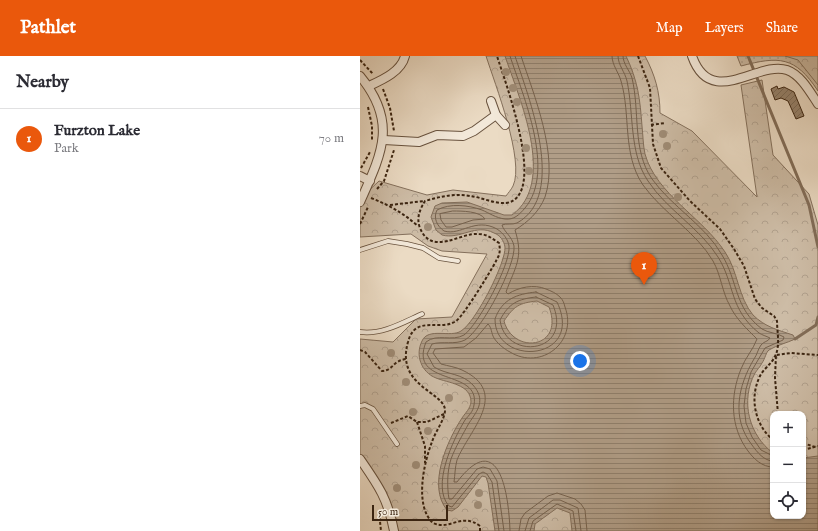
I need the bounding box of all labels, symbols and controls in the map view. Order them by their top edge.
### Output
text: Pathlet [20,16,76,40]
text: Map [656,19,683,37]
text: Layers [705,19,744,37]
text: Share [766,19,798,37]
text: Nearby [16,72,69,93]
text: Furzton Lake [54,121,140,140]
text: 1 [27,130,31,147]
text: 70 m [319,130,344,147]
text: Park [54,140,79,157]
pin: 1 [631,252,657,285]
your location [570,351,590,371]
map controls [770,411,806,519]
button: + [770,411,806,447]
button: − [770,447,806,483]
button: locate [770,483,806,519]
scale bar [372,503,448,522]
text: 50 m [378,505,398,519]

